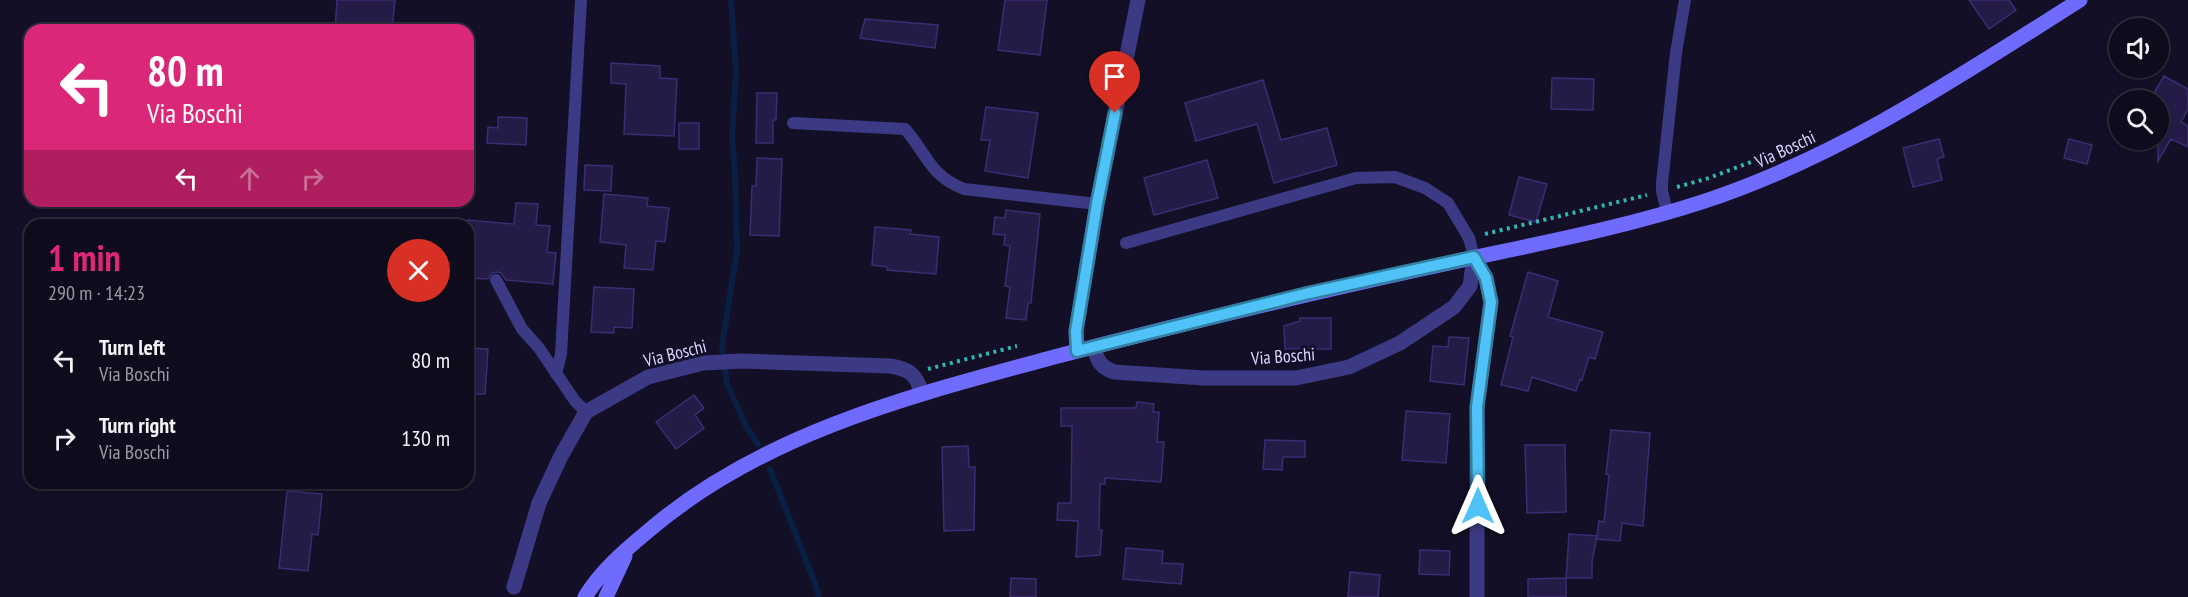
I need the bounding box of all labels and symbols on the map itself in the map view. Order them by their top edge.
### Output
pin [1089,51,1140,113]
street label: Via Boschi [1750,125,1819,173]
street label: Via Boschi [640,334,709,372]
street label: Via Boschi [1249,342,1316,370]
position arrow [1446,474,1510,538]

